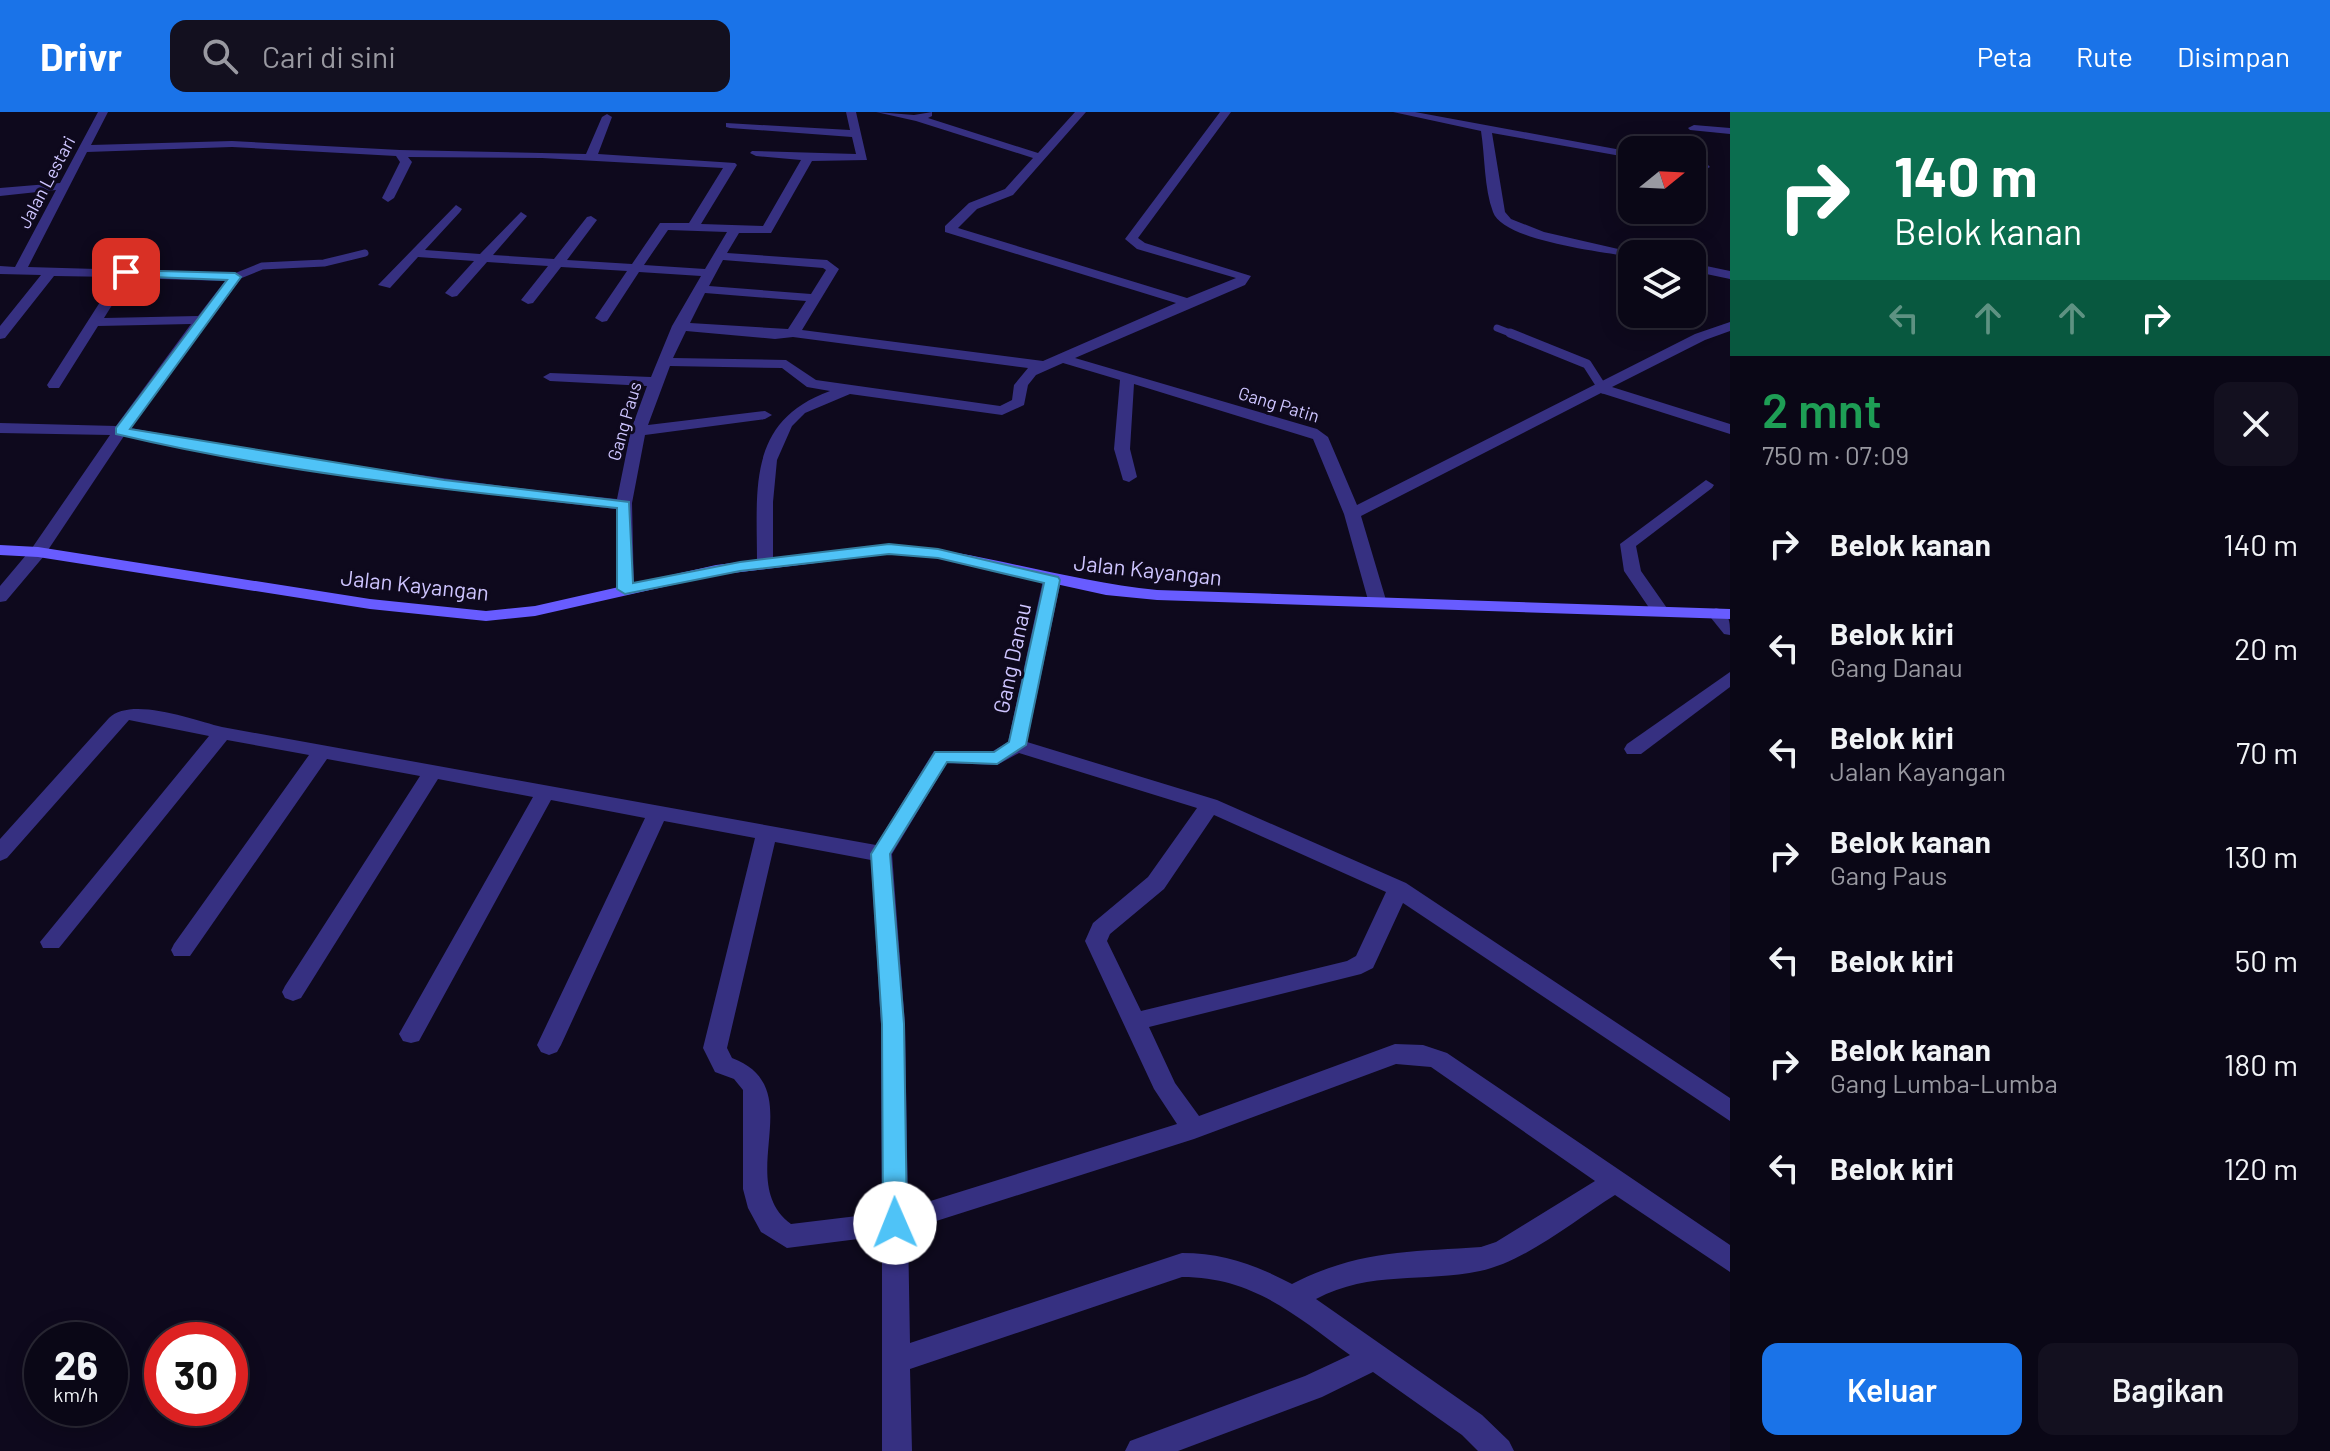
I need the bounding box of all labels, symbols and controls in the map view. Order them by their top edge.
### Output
search box [170,20,730,92]
text: Drivr [40,33,122,79]
icon: search [198,34,242,78]
text: Cari di sini [262,38,396,74]
text: Peta [1977,39,2032,73]
text: Rute [2076,39,2133,73]
text: Disimpan [2177,39,2290,73]
street label: Jalan Lestari [12,132,80,232]
north arrow [1618,136,1706,224]
map controls [1618,136,1706,328]
text: 140 m [1894,141,2038,208]
icon: right [1762,144,1866,248]
text: Belok kanan [1894,209,2082,252]
pin [92,238,160,306]
button: layers [1618,240,1706,328]
icon: arrive [104,250,148,294]
icon: left [1882,296,1926,340]
icon: ahead [1966,296,2010,340]
icon: ahead [2050,296,2094,340]
icon: right [2134,296,2178,340]
street label: Gang Paus [602,379,646,463]
text: 2 mnt [1762,380,1882,438]
street label: Gang Patin [1236,381,1322,427]
button: close [2214,382,2298,466]
text: 750 m · 07:09 [1762,439,1909,470]
icon: right [1762,522,1806,566]
text: Belok kanan [1830,526,1991,562]
text: 140 m [2223,526,2298,562]
street label: Jalan Kayangan [1073,548,1223,590]
street label: Jalan Kayangan [340,563,490,605]
street label: Gang Danau [987,600,1035,716]
text: Belok kiri [1830,615,1954,651]
icon: left [1762,626,1806,670]
text: 20 m [2234,630,2298,666]
text: Gang Danau [1830,651,1963,682]
text: Belok kiri [1830,719,1954,755]
icon: left [1762,730,1806,774]
text: 70 m [2236,734,2298,770]
text: Jalan Kayangan [1830,755,2006,786]
text: Belok kanan [1830,823,1991,859]
icon: right [1762,834,1806,878]
text: 130 m [2224,838,2298,874]
text: Gang Paus [1830,859,1947,890]
icon: left [1762,938,1806,982]
text: Belok kiri [1830,942,1954,978]
text: 50 m [2235,942,2298,978]
text: Belok kanan [1830,1031,1991,1067]
icon: right [1762,1042,1806,1086]
text: 180 m [2224,1046,2298,1082]
text: Gang Lumba-Lumba [1830,1067,2058,1098]
icon: left [1762,1146,1806,1190]
text: Belok kiri [1830,1150,1954,1186]
text: 120 m [2224,1150,2298,1186]
position arrow [853,1181,937,1265]
speed limit sign: 30 [144,1322,248,1426]
text: 26 [54,1340,98,1388]
button: Keluar [1762,1343,2022,1435]
button: Bagikan [2038,1343,2298,1435]
text: km/h [53,1382,99,1406]

